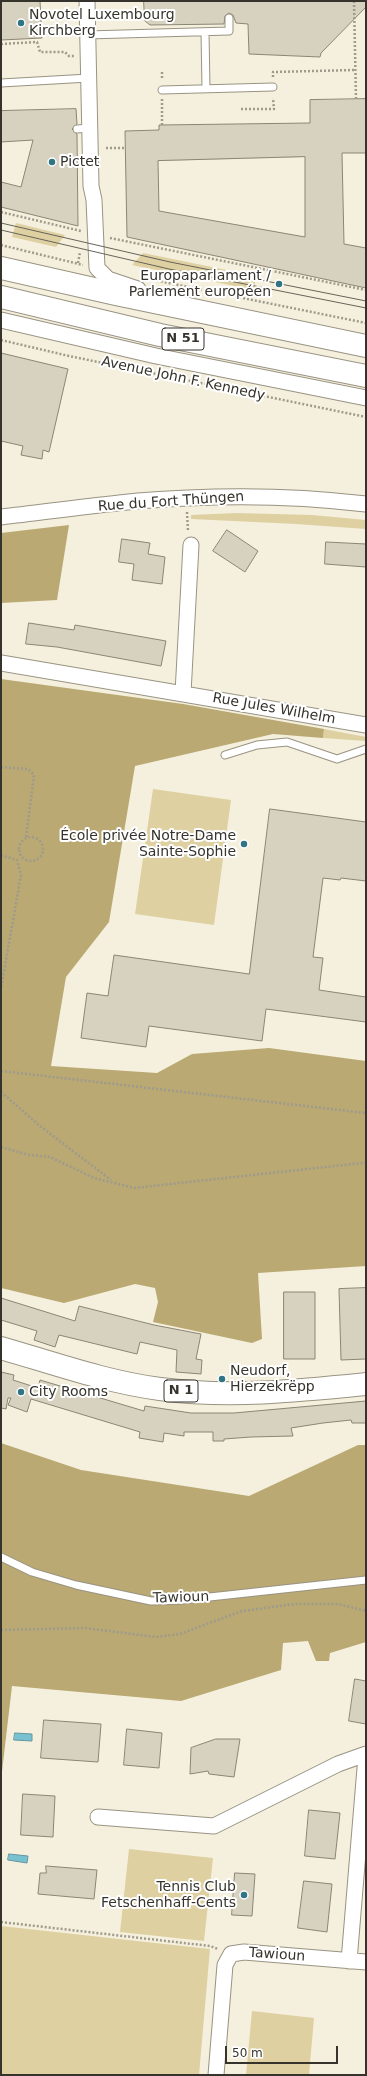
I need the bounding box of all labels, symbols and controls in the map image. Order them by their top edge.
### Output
place label: Novotel Luxembourg Kirchberg [29,7,175,40]
marker: Novotel Luxembourg Kirchberg [16,18,26,28]
place label: Pictet [60,154,99,170]
marker: Pictet [47,157,57,167]
place label: Europaparlament / Parlement européen [129,268,271,300]
marker: Europaparlament / Parlement européen [274,279,284,289]
road number: N 51 [162,328,204,350]
street label: Avenue John F. Kennedy [100,353,266,405]
street label: Rue du Fort Thüngen [97,489,245,515]
street label: Rue Jules Wilhelm [211,690,337,728]
place label: École privée Notre-Dame Sainte-Sophie [60,828,236,860]
marker: École privée Notre-Dame Sainte-Sophie [239,839,249,849]
place label: Neudorf, Hierzekrëpp [230,1363,315,1396]
marker: Neudorf, Hierzekrëpp [217,1374,227,1384]
road number: N 1 [164,1380,198,1402]
place label: City Rooms [29,1384,108,1400]
marker: City Rooms [16,1387,26,1397]
street label: Tawioun [152,1589,210,1607]
place label: Tennis Club Fetschenhaff-Cents [101,1879,236,1912]
marker: Tennis Club Fetschenhaff-Cents [239,1890,249,1900]
street label: Tawioun [248,1945,306,1965]
scale bar [227,2038,340,2064]
text: 50 m [232,2046,263,2060]

